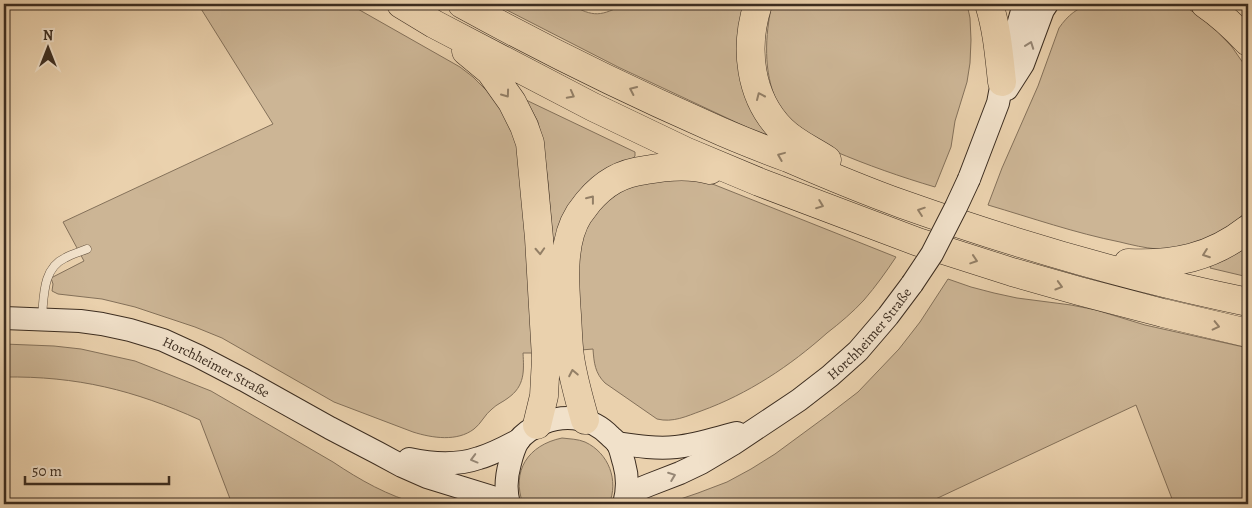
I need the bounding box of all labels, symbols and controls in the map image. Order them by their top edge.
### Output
north arrow [22,22,72,72]
text: N [43,26,53,45]
one-way arrow [1024,42,1034,50]
one-way arrow [629,86,638,97]
one-way arrow [500,89,510,98]
one-way arrow [565,89,574,99]
one-way arrow [755,92,766,101]
one-way arrow [777,151,786,162]
one-way arrow [585,196,594,205]
one-way arrow [816,199,824,209]
one-way arrow [918,206,926,216]
one-way arrow [534,247,545,255]
one-way arrow [1203,248,1211,258]
one-way arrow [969,254,977,264]
one-way arrow [1054,280,1063,290]
street label: Horchheimer Straße [823,284,916,384]
one-way arrow [1212,320,1221,331]
street label: Horchheimer Straße [159,332,273,403]
one-way arrow [568,368,579,377]
scale bar [25,453,169,485]
one-way arrow [470,454,479,464]
text: 50 m [32,461,62,481]
one-way arrow [667,472,676,482]

